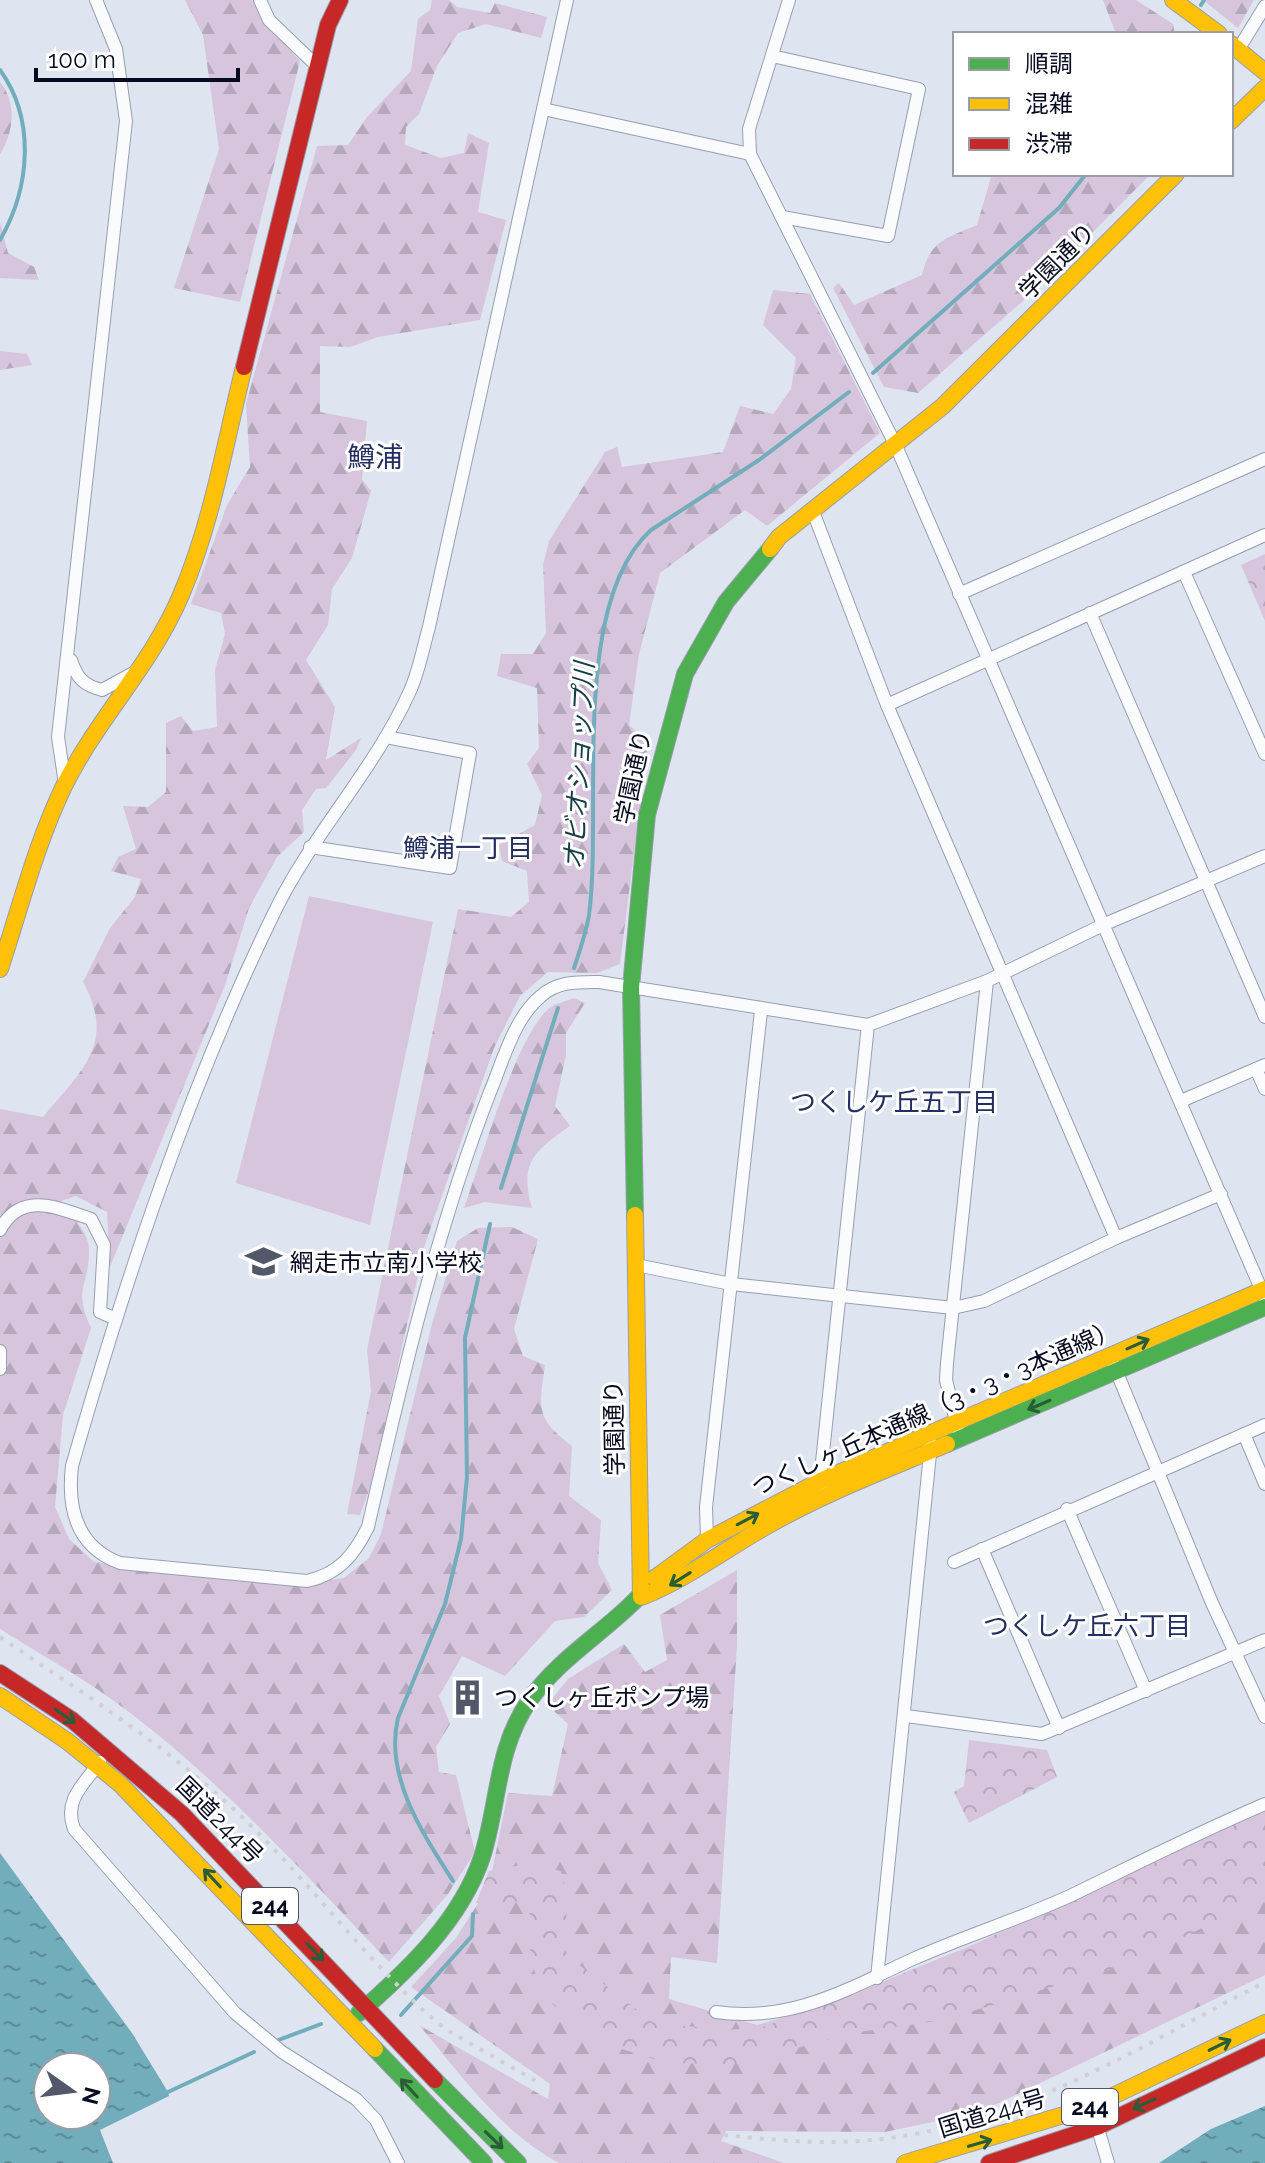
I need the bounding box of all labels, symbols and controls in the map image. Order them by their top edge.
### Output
scale bar [36,32,238,82]
legend [953,32,1233,176]
text: 100 m [48,45,116,74]
text: 順調 [1025,49,1073,78]
text: 混雑 [1025,89,1073,118]
text: 渋滞 [1025,129,1073,158]
street label: 学園通り [1013,217,1101,305]
district label: 鱒浦 [347,441,403,474]
water label: オビオショップ川 [559,658,600,871]
street label: 学園通り [609,727,657,827]
district label: 鱒浦一丁目 [403,833,533,863]
district label: つくしケ丘五丁目 [790,1087,998,1117]
school or university icon: 網走市立南小学校 [245,1243,283,1281]
place label: 網走市立南小学校 [290,1248,482,1277]
street label: つくしヶ丘本通線（3・3・3本通線） [747,1314,1123,1502]
one-way arrow [1126,1336,1150,1351]
street label: 学園通り [599,1380,629,1476]
one-way arrow [1027,1399,1052,1413]
one-way arrow [735,1510,759,1526]
one-way arrow [669,1572,692,1588]
district label: つくしケ丘六丁目 [983,1611,1191,1641]
building icon: つくしヶ丘ポンプ場 [449,1678,487,1716]
place label: つくしヶ丘ポンプ場 [494,1683,709,1712]
one-way arrow [54,1708,76,1724]
street label: 国道244号 [171,1771,269,1869]
one-way arrow [203,1868,222,1888]
road number: 244 [242,1888,298,1924]
one-way arrow [305,1942,324,1962]
one-way arrow [1208,2037,1232,2052]
north arrow [32,2051,112,2131]
one-way arrow [401,2078,419,2098]
street label: 国道244号 [935,2083,1049,2143]
text: N [77,2085,106,2107]
road number: 244 [1062,2089,1118,2125]
one-way arrow [1132,2097,1156,2112]
one-way arrow [484,2131,504,2150]
one-way arrow [966,2135,992,2150]

